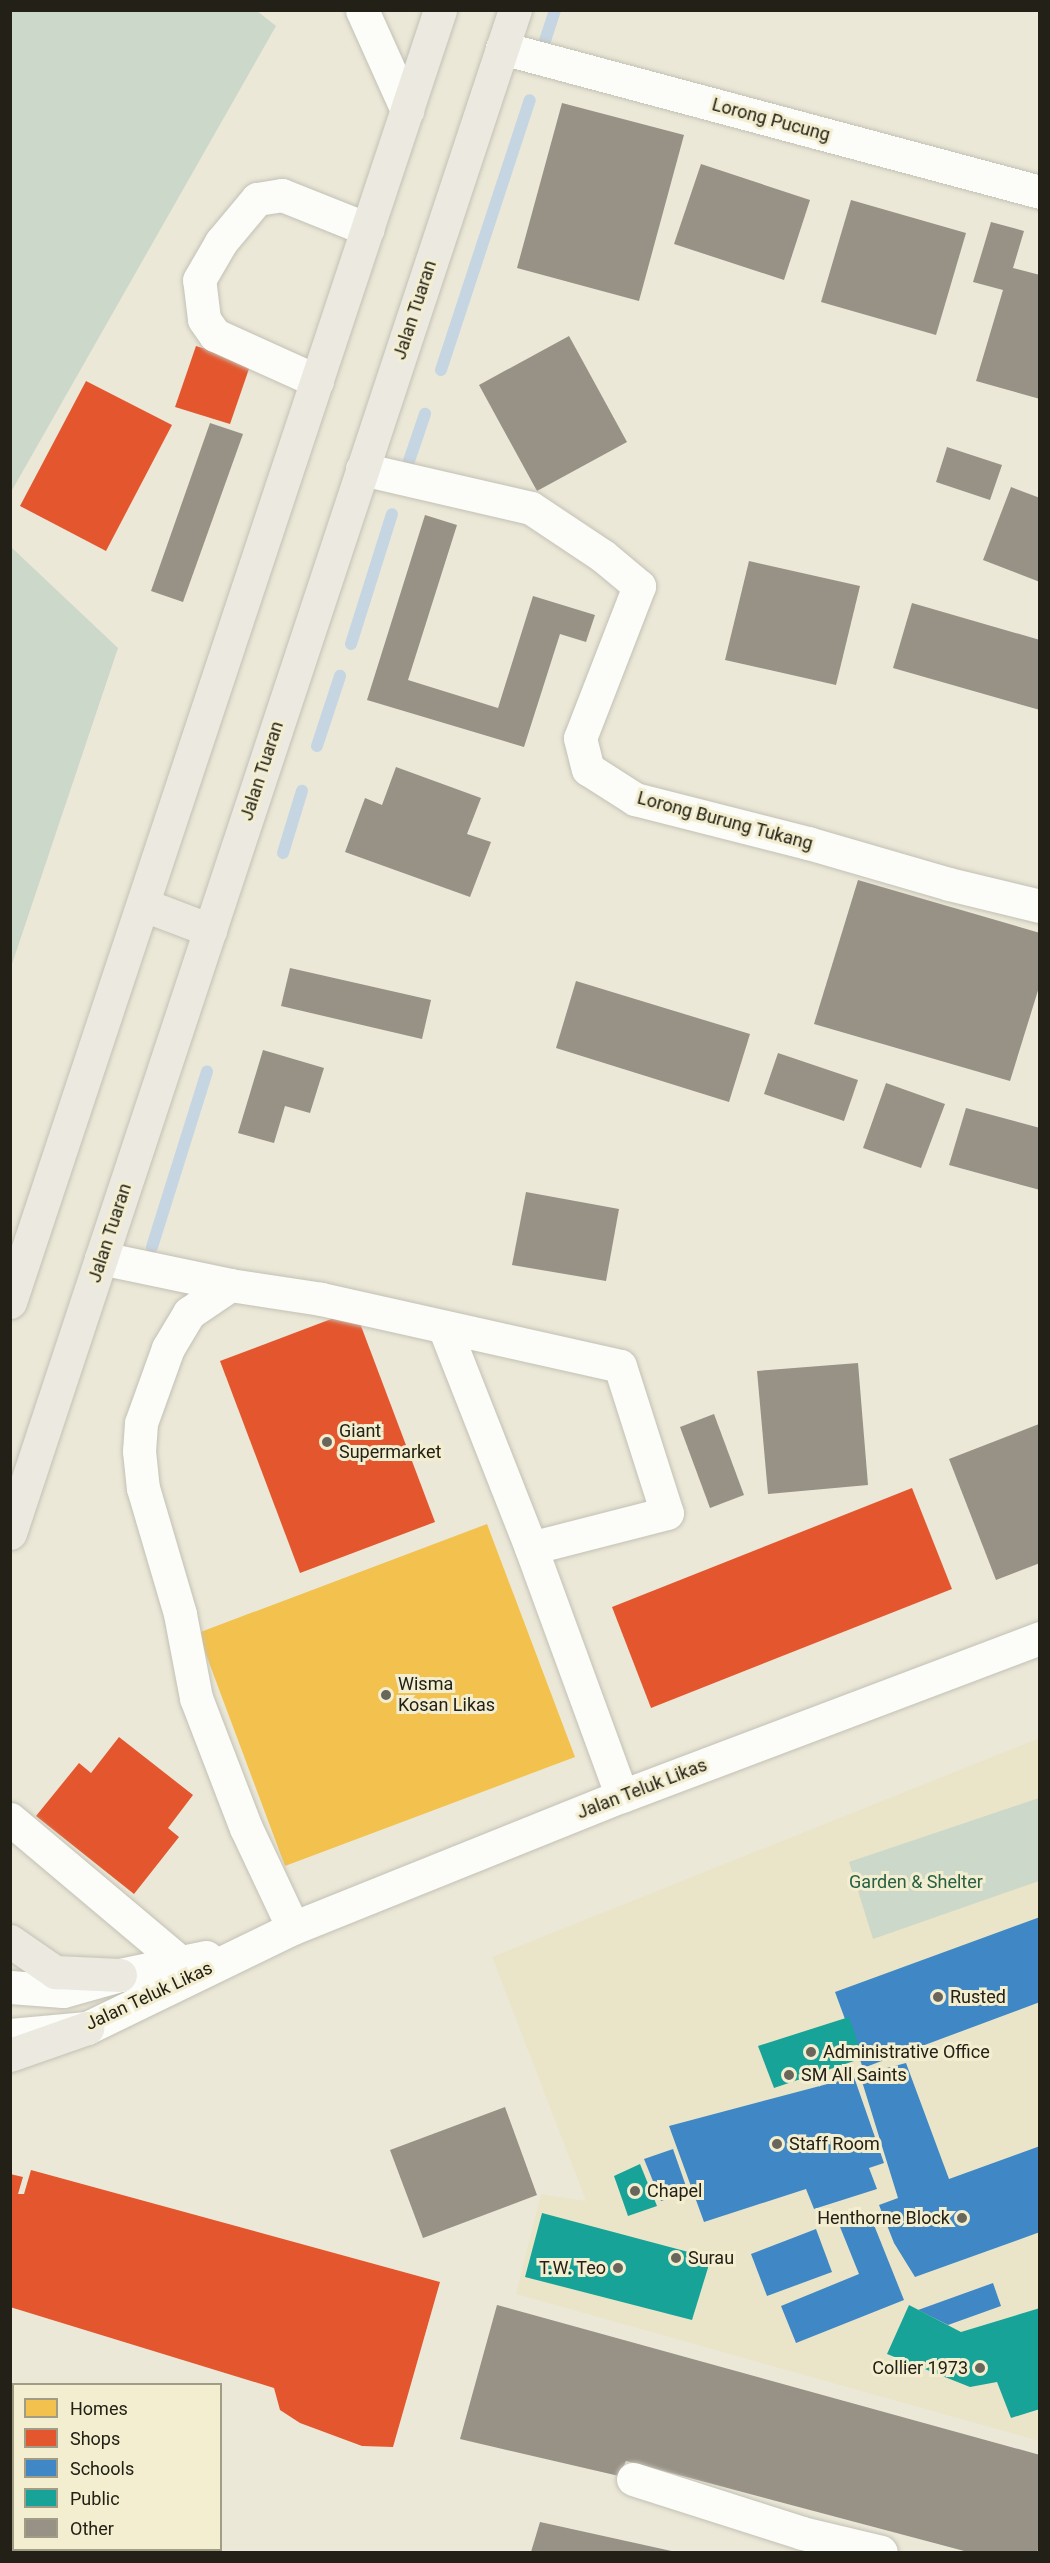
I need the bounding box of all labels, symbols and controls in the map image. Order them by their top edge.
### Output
street label: Lorong Pucung [710,94,832,146]
street label: Jalan Tuaran [389,257,441,363]
street label: Jalan Tuaran [236,718,288,824]
street label: Lorong Burung Tukang [635,787,815,855]
street label: Jalan Tuaran [84,1180,136,1286]
place label: Giant Supermarket [339,1421,441,1464]
marker: Giant Supermarket [320,1435,334,1449]
place label: Wisma Kosan Likas [398,1674,495,1716]
marker: Wisma Kosan Likas [379,1688,393,1702]
street label: Jalan Teluk Likas [574,1754,710,1824]
park label: Garden & Shelter [849,1871,983,1893]
street label: Jalan Teluk Likas [82,1957,216,2035]
place label: Rusted [950,1986,1006,2008]
marker: Rusted [931,1990,945,2004]
place label: Administrative Office [823,2041,990,2063]
marker: Administrative Office [804,2045,818,2059]
place label: SM All Saints [801,2064,907,2086]
marker: SM All Saints [782,2068,796,2082]
place label: Staff Room [789,2133,880,2155]
marker: Staff Room [770,2137,784,2151]
place label: Chapel [647,2180,702,2202]
marker: Chapel [628,2184,642,2198]
place label: Henthorne Block [817,2207,950,2229]
marker: Henthorne Block [955,2211,969,2225]
place label: Surau [688,2247,734,2269]
marker: Surau [669,2251,683,2265]
place label: T.W. Teo [539,2257,606,2279]
marker: T.W. Teo [611,2261,625,2275]
place label: Collier 1973 [872,2357,968,2379]
marker: Collier 1973 [973,2361,987,2375]
legend [12,2383,222,2551]
text: Homes [70,2398,128,2419]
text: Shops [70,2428,120,2449]
text: Schools [70,2458,134,2479]
text: Public [70,2488,120,2509]
text: Other [70,2518,114,2539]

